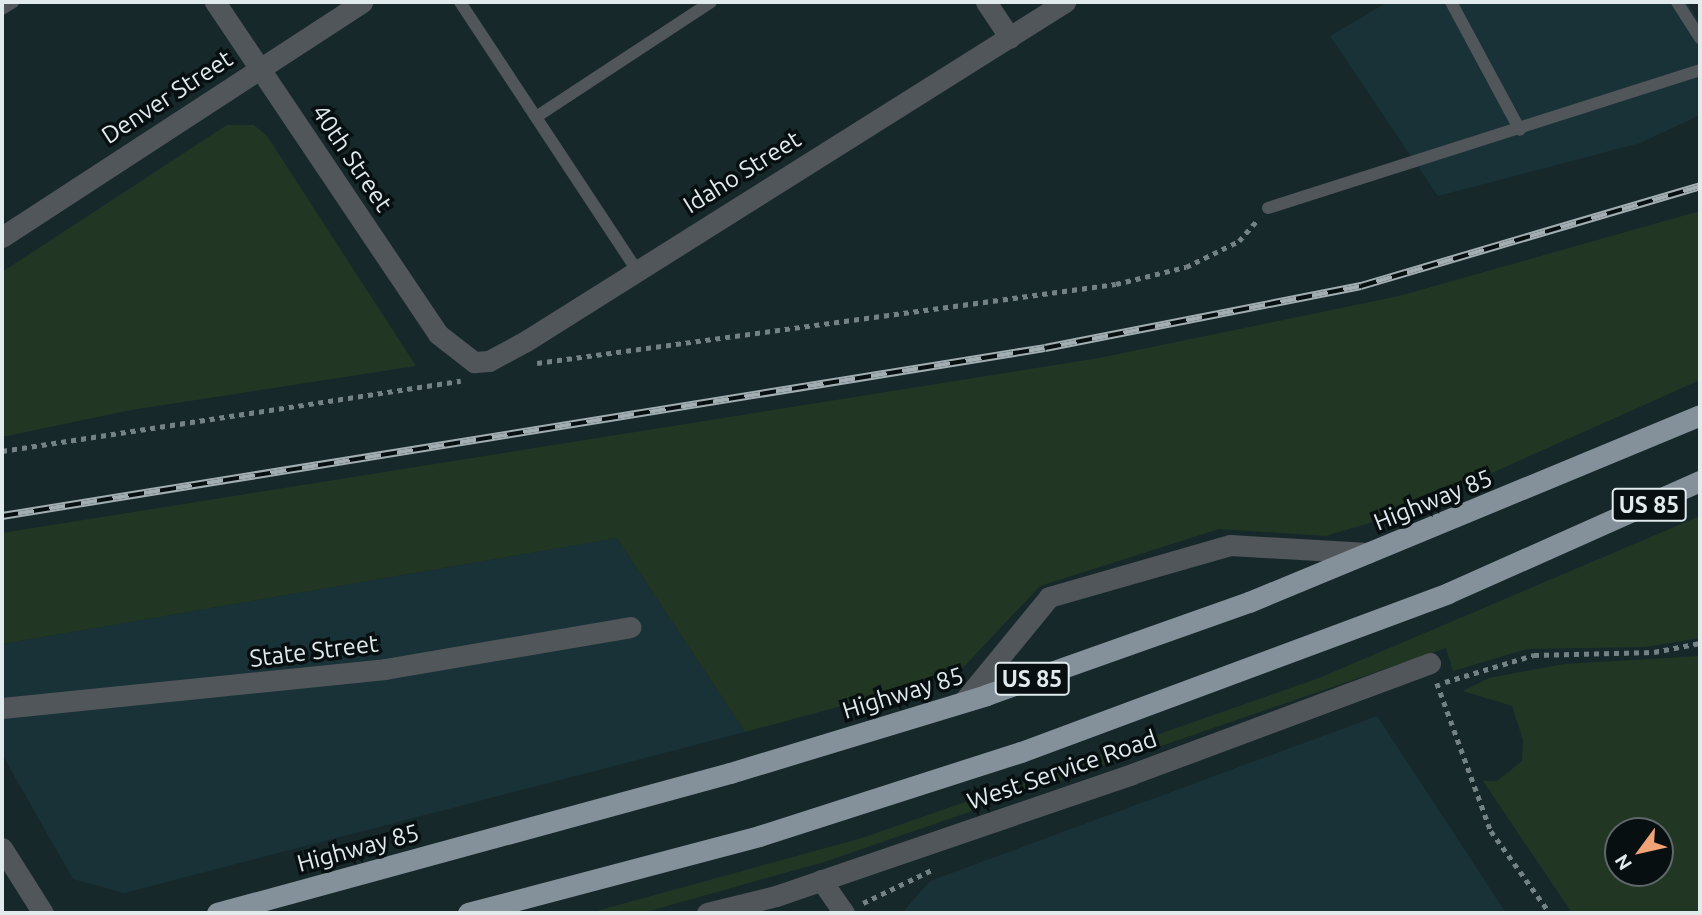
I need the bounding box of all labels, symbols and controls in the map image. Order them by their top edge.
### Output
street label: Denver Street [96,44,238,150]
street label: 40th Street [306,99,398,217]
street label: Idaho Street [678,125,806,219]
street label: Highway 85 [1370,463,1496,537]
road number: US 85 [1610,485,1688,524]
street label: State Street [248,629,380,673]
road number: US 85 [993,660,1070,698]
street label: Highway 85 [839,661,967,725]
street label: West Service Road [963,724,1161,816]
north arrow [1604,817,1674,887]
street label: Highway 85 [294,818,422,878]
text: N [1610,850,1636,874]

